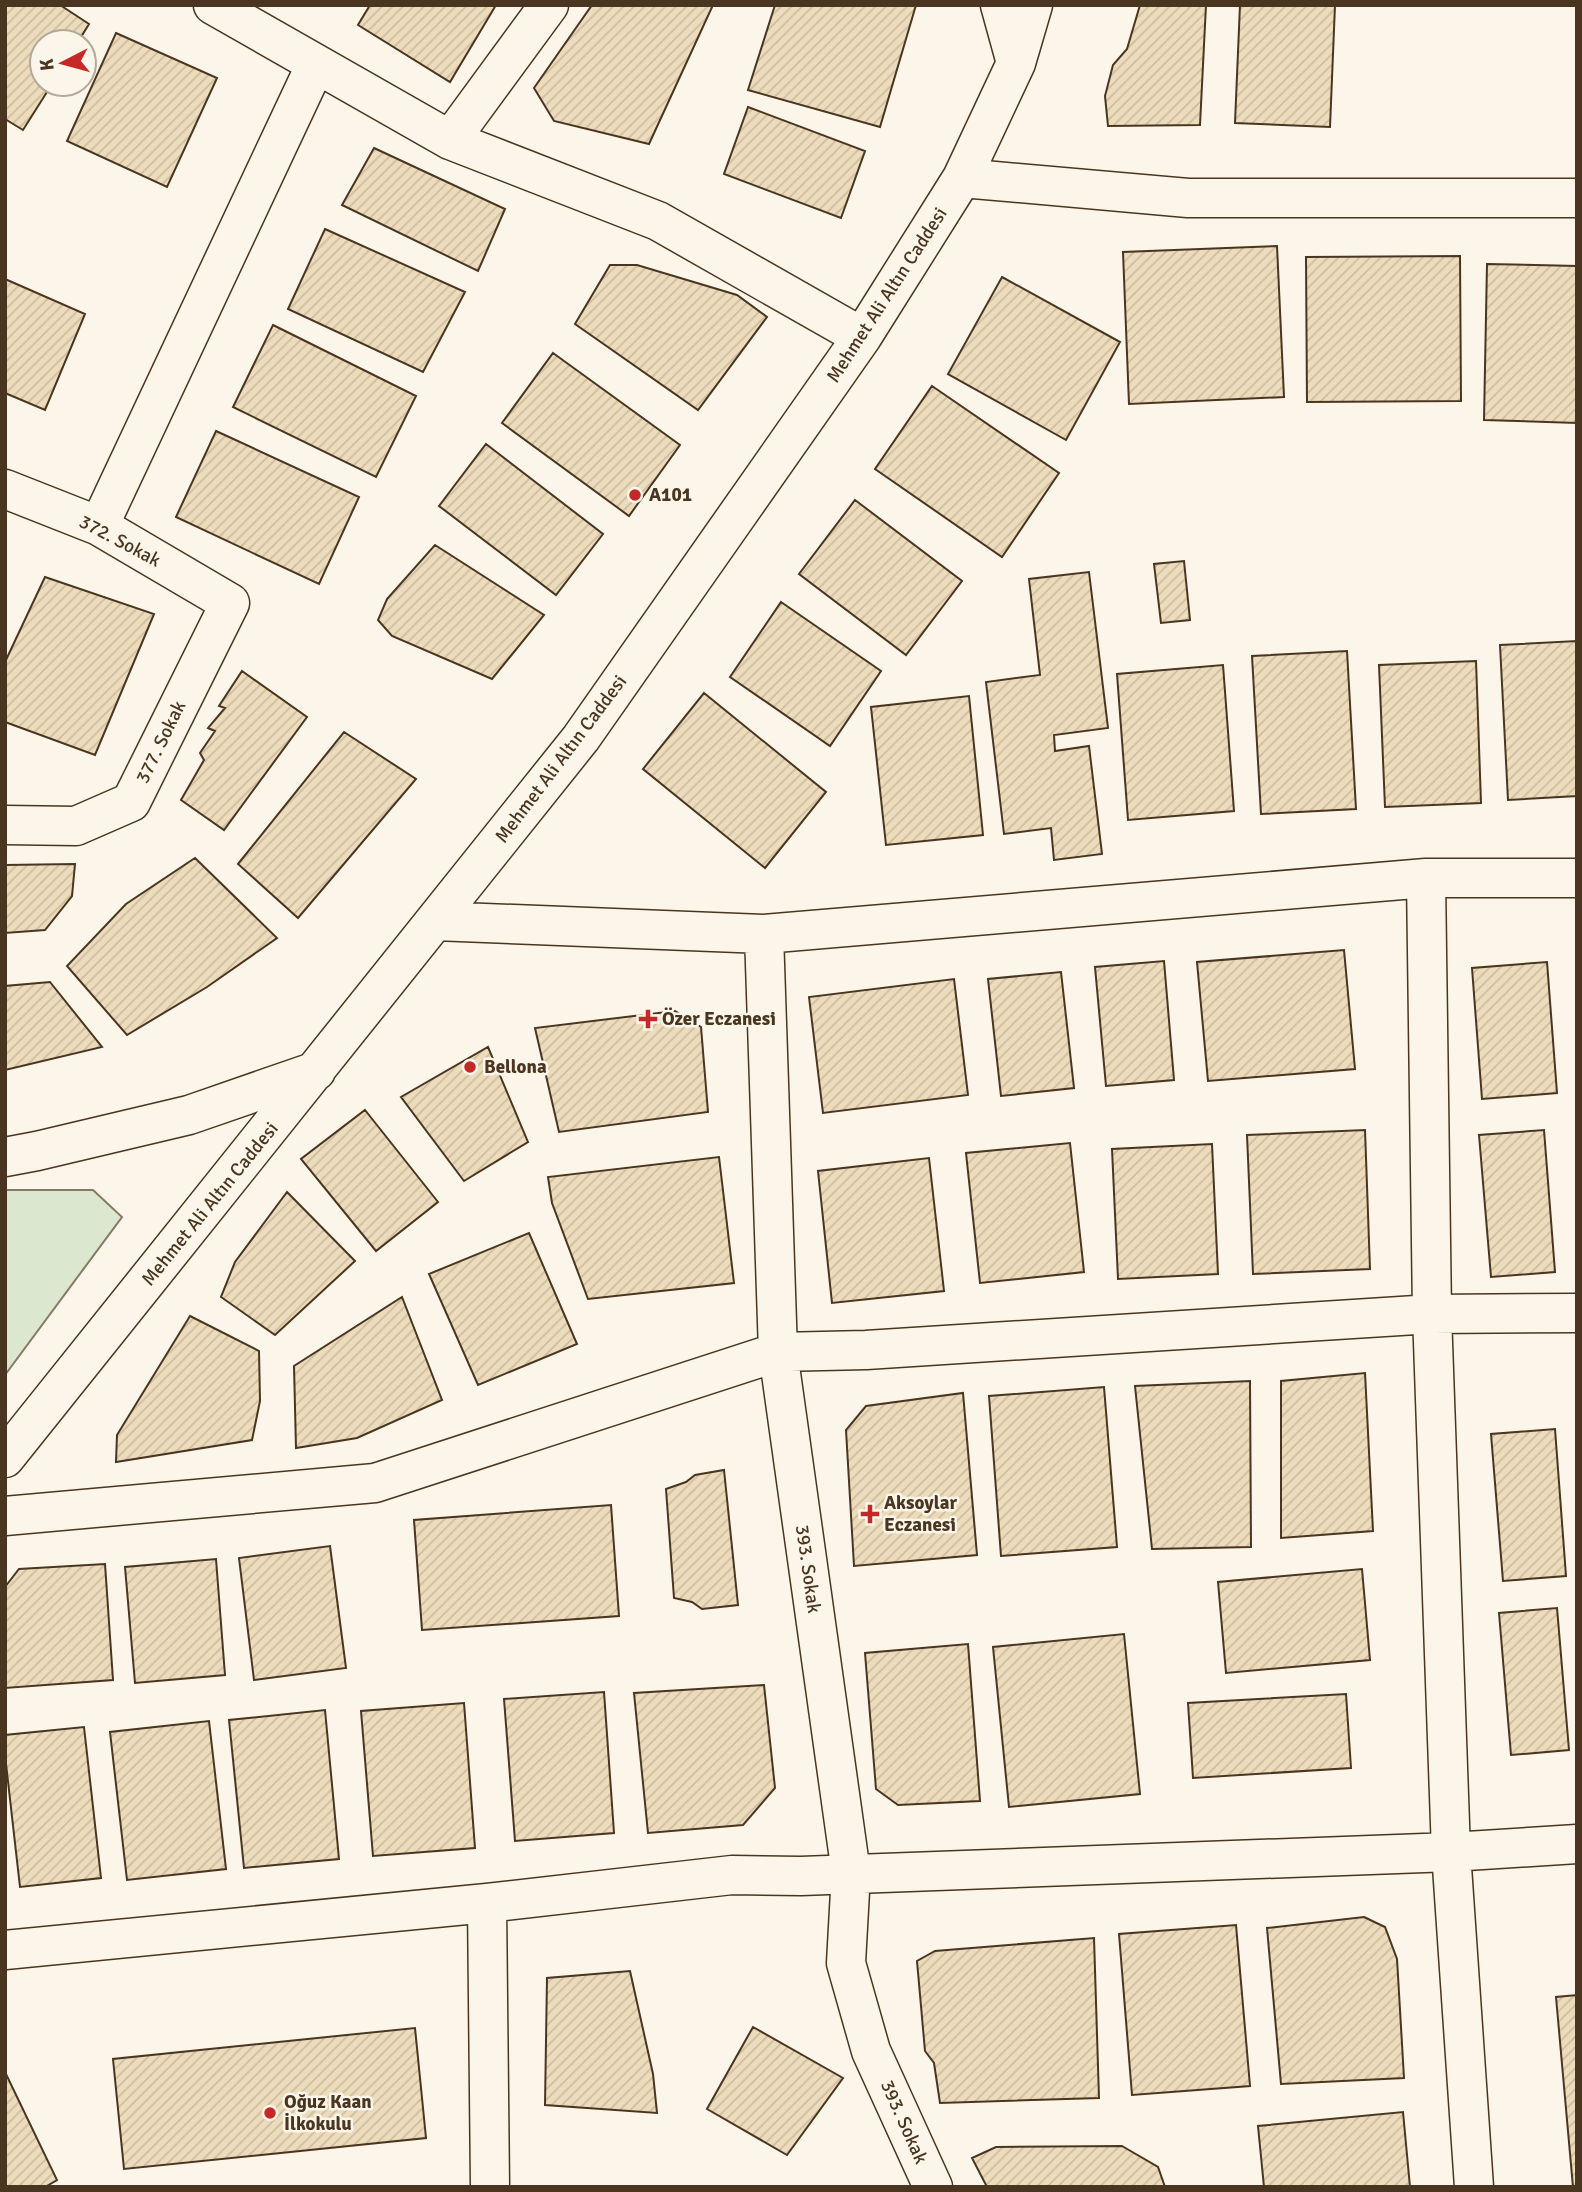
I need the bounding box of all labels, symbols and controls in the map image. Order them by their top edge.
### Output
north arrow [28,28,98,98]
text: K [35,57,60,72]
street label: Mehmet Ali Altın Caddesi [821,203,953,387]
place label: A101 [649,483,692,507]
marker: A101 [627,487,643,503]
street label: 372. Sokak [75,509,165,573]
street label: Mehmet Ali Altın Caddesi [490,670,632,848]
street label: 377. Sokak [131,696,192,787]
place label: Özer Eczanesi [662,1007,776,1031]
marker: Özer Eczanesi [640,1011,656,1027]
place label: Bellona [484,1055,547,1079]
marker: Bellona [462,1059,478,1075]
street label: Mehmet Ali Altın Caddesi [136,1117,284,1291]
place label: Aksoylar Eczanesi [884,1491,957,1537]
marker: Aksoylar Eczanesi [862,1506,878,1522]
street label: 393. Sokak [790,1523,826,1615]
street label: 393. Sokak [875,2076,933,2168]
place label: Oğuz Kaan İlkokulu [284,2090,372,2136]
marker: Oğuz Kaan İlkokulu [262,2105,278,2121]

